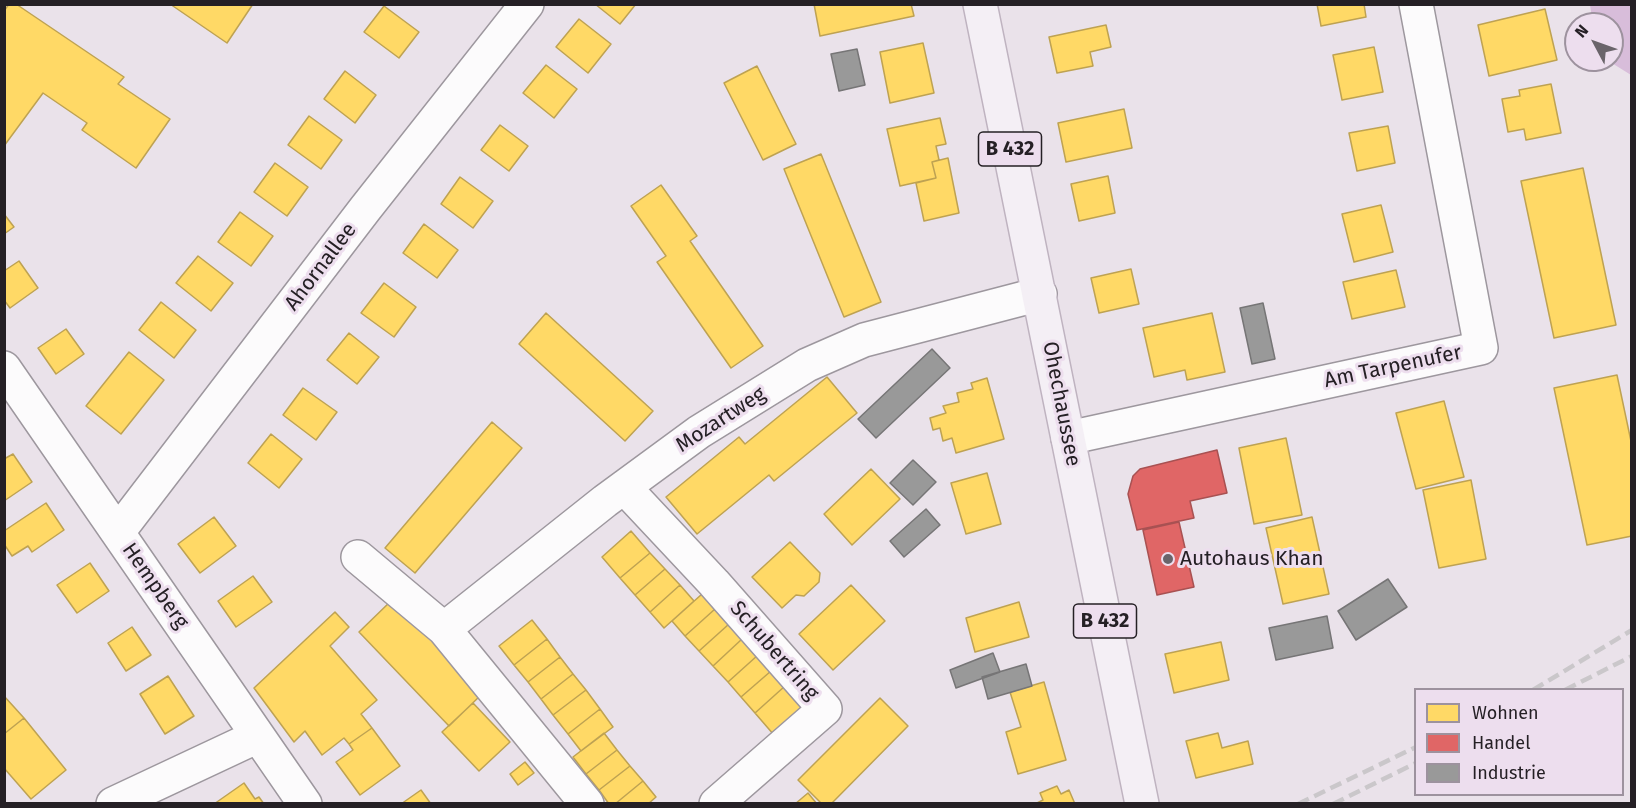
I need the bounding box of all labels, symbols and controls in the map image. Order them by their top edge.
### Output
north arrow [1564,12,1624,72]
text: N [1571,21,1592,41]
road number: B 432 [978,132,1042,166]
street label: Ahornallee [280,218,362,316]
street label: Ohechaussee [1037,339,1085,469]
street label: Am Tarpenufer [1322,340,1464,394]
street label: Mozartweg [671,382,771,458]
street label: Hempberg [116,538,194,634]
place label: Autohaus Khan [1180,546,1324,572]
marker: Autohaus Khan [1161,552,1175,566]
street label: Schubertring [724,596,824,706]
road number: B 432 [1074,604,1136,638]
legend [1414,688,1624,796]
text: Wohnen [1472,702,1539,724]
text: Handel [1472,732,1530,754]
text: Industrie [1472,762,1546,784]

